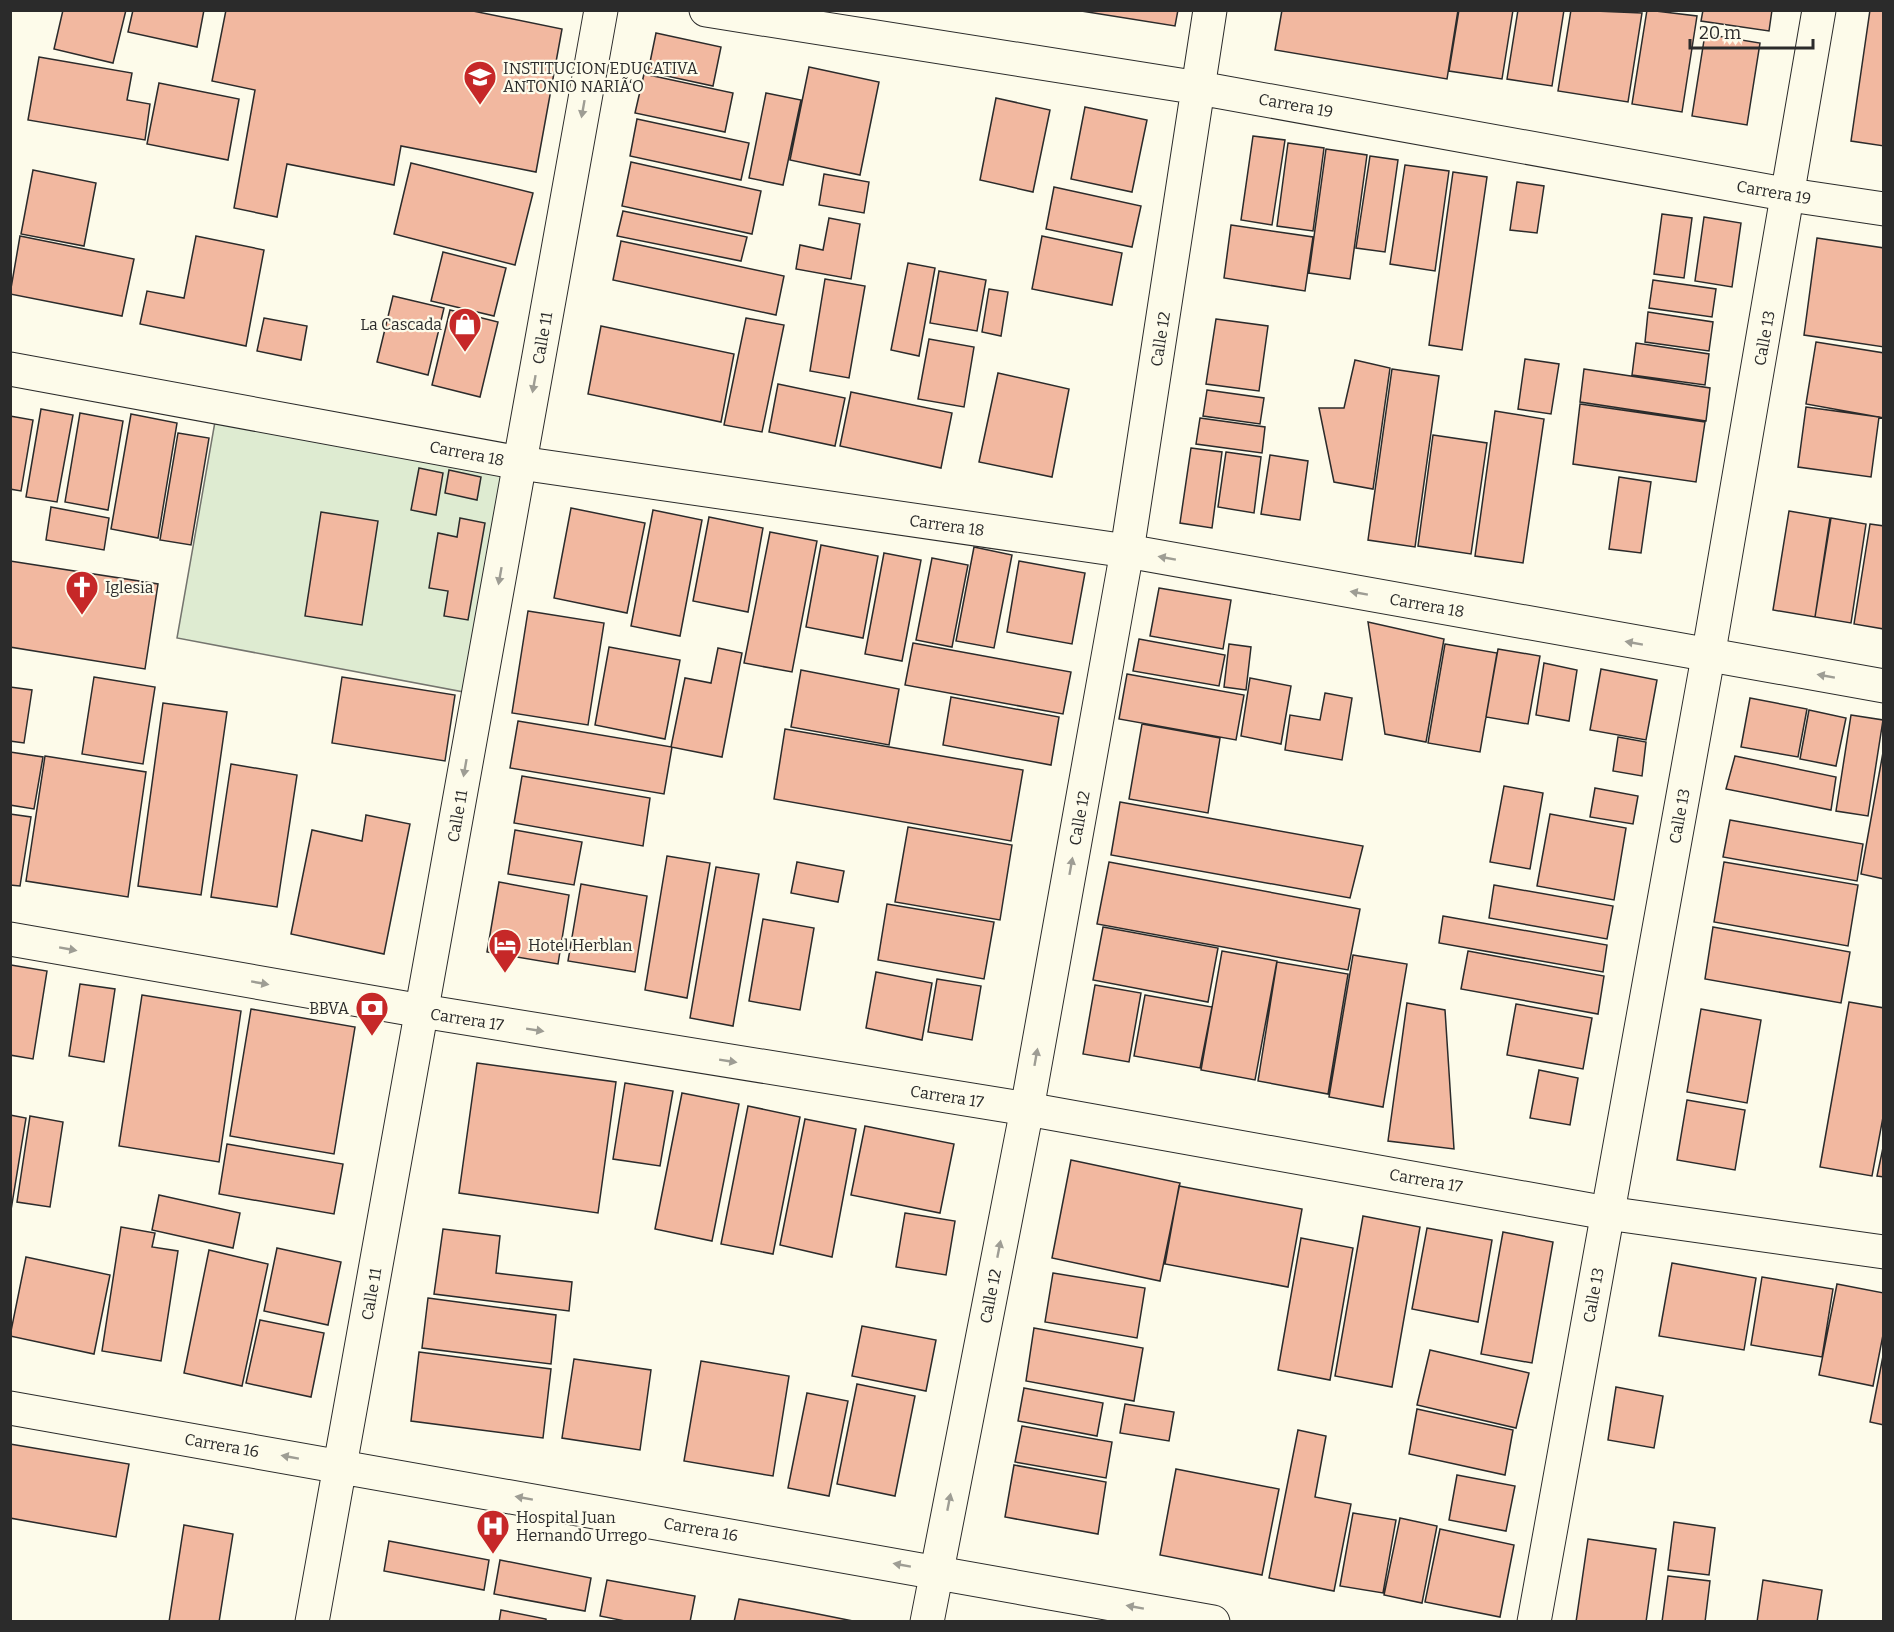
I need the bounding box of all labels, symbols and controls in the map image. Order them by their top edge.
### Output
scale bar [1690,12,1813,50]
text: 20 m [1699,22,1741,44]
school or university icon: INSTITUCION EDUCATIVA ANTONIO NARIÃ‘O [462,59,498,106]
place label: INSTITUCION EDUCATIVA ANTONIO NARIÃ‘O [503,59,698,96]
street label: Carrera 19 [1257,90,1335,121]
one-way arrow [578,100,587,119]
street label: Carrera 19 [1735,177,1813,208]
shop icon: La Cascada [447,306,483,353]
street label: Calle 13 [1750,309,1779,367]
street label: Calle 11 [529,310,557,366]
street label: Calle 12 [1147,310,1174,368]
place label: La Cascada [360,315,442,334]
one-way arrow [529,375,538,394]
street label: Carrera 18 [428,437,506,470]
street label: Carrera 18 [908,511,986,540]
one-way arrow [1158,553,1177,562]
one-way arrow [495,567,504,586]
church icon: Iglesia [64,569,100,616]
place label: Iglesia [105,578,154,597]
one-way arrow [1350,588,1369,597]
street label: Carrera 18 [1388,590,1466,621]
one-way arrow [1624,638,1643,647]
one-way arrow [1816,672,1835,681]
one-way arrow [460,759,469,778]
street label: Calle 13 [1665,787,1694,845]
street label: Calle 11 [444,788,472,844]
street label: Calle 12 [1065,789,1094,847]
one-way arrow [1066,856,1075,875]
hotel icon: Hotel Herblan [487,927,523,974]
place label: Hotel Herblan [528,936,632,955]
one-way arrow [59,945,78,954]
one-way arrow [251,979,270,988]
bank icon: BBVA [354,990,390,1037]
place label: BBVA [309,999,350,1018]
street label: Carrera 17 [429,1004,505,1035]
one-way arrow [526,1025,545,1034]
one-way arrow [1032,1048,1041,1067]
one-way arrow [718,1057,737,1066]
street label: Carrera 17 [909,1081,985,1112]
street label: Carrera 17 [1388,1165,1464,1196]
one-way arrow [995,1239,1004,1258]
street label: Calle 11 [358,1266,386,1322]
street label: Calle 13 [1579,1266,1608,1324]
street label: Calle 12 [976,1267,1005,1325]
street label: Carrera 16 [183,1430,261,1461]
one-way arrow [281,1453,300,1462]
one-way arrow [945,1492,954,1511]
one-way arrow [514,1494,533,1503]
hospital icon: Hospital Juan Hernando Urrego [475,1508,511,1555]
place label: Hospital Juan Hernando Urrego [516,1508,647,1545]
street label: Carrera 16 [662,1514,740,1545]
one-way arrow [892,1560,911,1569]
one-way arrow [1126,1602,1145,1611]

